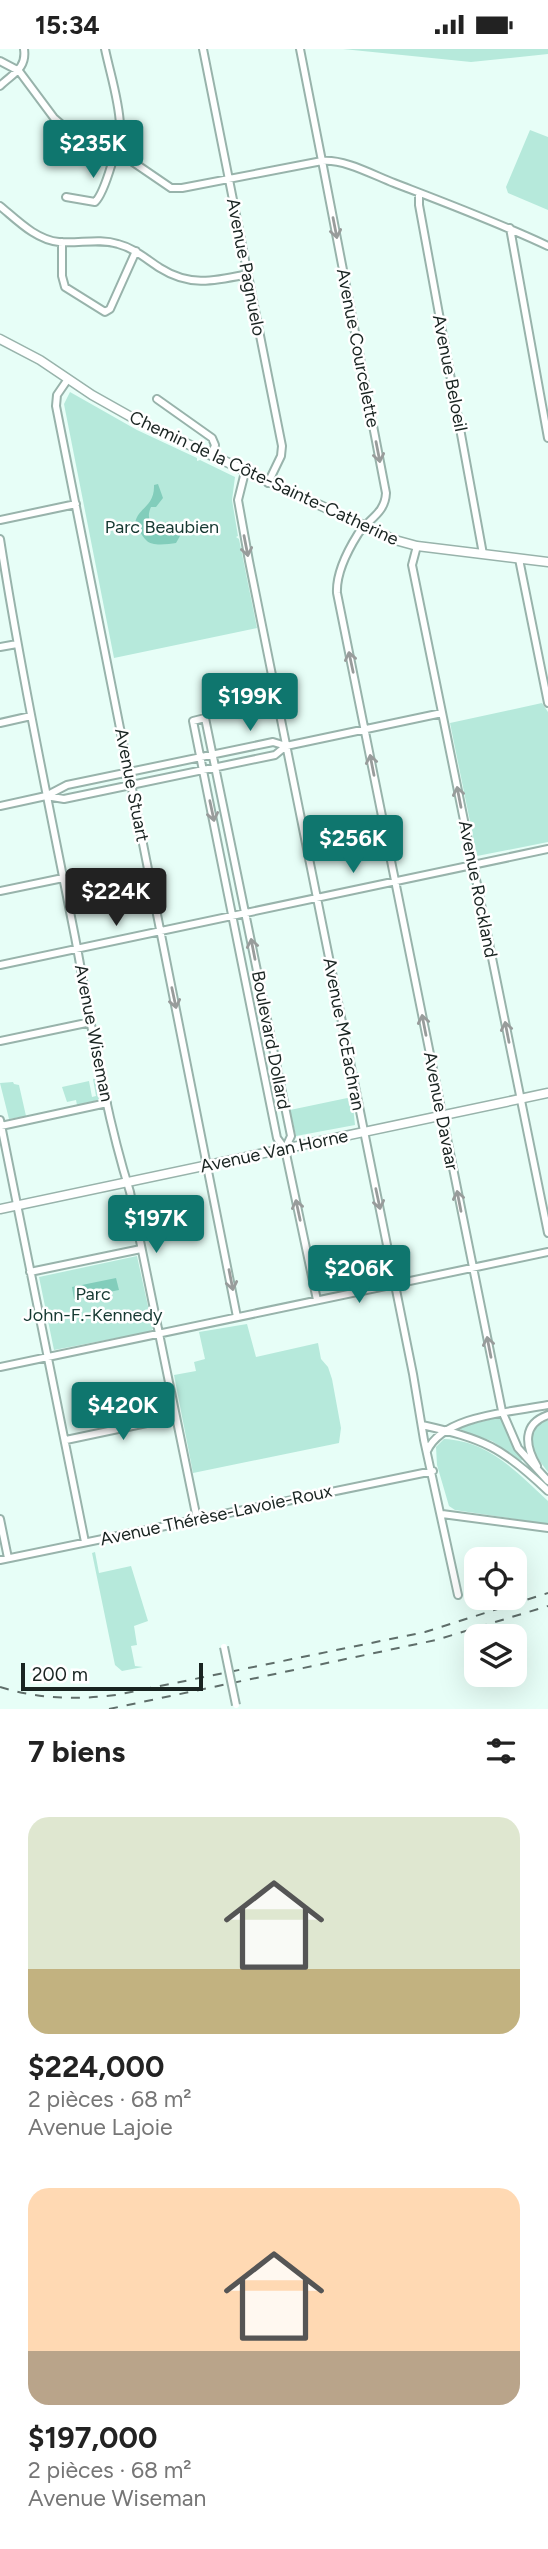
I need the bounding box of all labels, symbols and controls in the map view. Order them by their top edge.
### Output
text: 15:34 [35,9,100,41]
pin: $235K [44,121,142,180]
text: $235K [59,129,127,157]
street label: Avenue Pagnuelo [222,196,270,338]
one-way arrow [329,216,342,239]
street label: Avenue Courcelette [332,267,384,430]
street label: Avenue Beloeil [428,313,472,433]
street label: Chemin de la Côte-Sainte-Catherine [126,406,402,550]
one-way arrow [372,440,385,463]
park label: Parc Beaubien [105,516,219,538]
one-way arrow [240,534,254,557]
one-way arrow [343,651,357,674]
pin: $199K [201,673,299,733]
text: $199K [218,682,282,710]
street label: Avenue Stuart [110,726,154,844]
one-way arrow [364,754,378,777]
one-way arrow [452,786,466,809]
one-way arrow [205,799,219,822]
pin: $256K [304,815,402,875]
street label: Avenue Rockland [454,819,502,959]
text: $256K [319,824,387,852]
pin: $224K [67,869,165,928]
text: $224K [81,877,151,905]
one-way arrow [245,938,259,961]
street label: Avenue McEachran [318,956,370,1112]
street label: Avenue Wiseman [70,962,118,1104]
street label: Boulevard Dollard [247,969,295,1111]
one-way arrow [167,986,181,1009]
one-way arrow [416,1014,430,1037]
one-way arrow [499,1021,513,1044]
street label: Avenue Davaar [419,1050,463,1172]
street label: Avenue Van Horne [198,1125,350,1177]
one-way arrow [371,1187,385,1210]
one-way arrow [452,1190,466,1213]
pin: $197K [107,1195,205,1255]
one-way arrow [291,1199,304,1222]
text: $197K [124,1204,188,1232]
pin: $206K [310,1245,408,1305]
text: $206K [324,1254,394,1282]
one-way arrow [224,1268,238,1291]
park label: Parc John-F.-Kennedy [24,1283,163,1326]
one-way arrow [482,1336,495,1359]
pin: $420K [74,1383,172,1442]
text: $420K [88,1391,158,1419]
street label: Avenue Thérèse-Lavoie-Roux [98,1480,334,1550]
map controls [464,1547,527,1687]
button: locate [464,1547,527,1610]
button: layers [464,1624,527,1687]
scale bar [21,1660,203,1692]
text: 200 m [32,1663,88,1686]
icon: filters [482,1732,520,1770]
text: 7 biens [28,1733,125,1770]
icon: home [211,1862,337,1988]
text: $224,000 [28,2048,164,2085]
text: 2 pièces · 68 m² [28,2085,192,2113]
text: Avenue Lajoie [28,2113,173,2141]
icon: home [211,2233,337,2359]
text: $197,000 [28,2419,157,2456]
text: 2 pièces · 68 m² [28,2456,192,2484]
text: Avenue Wiseman [28,2484,206,2512]

